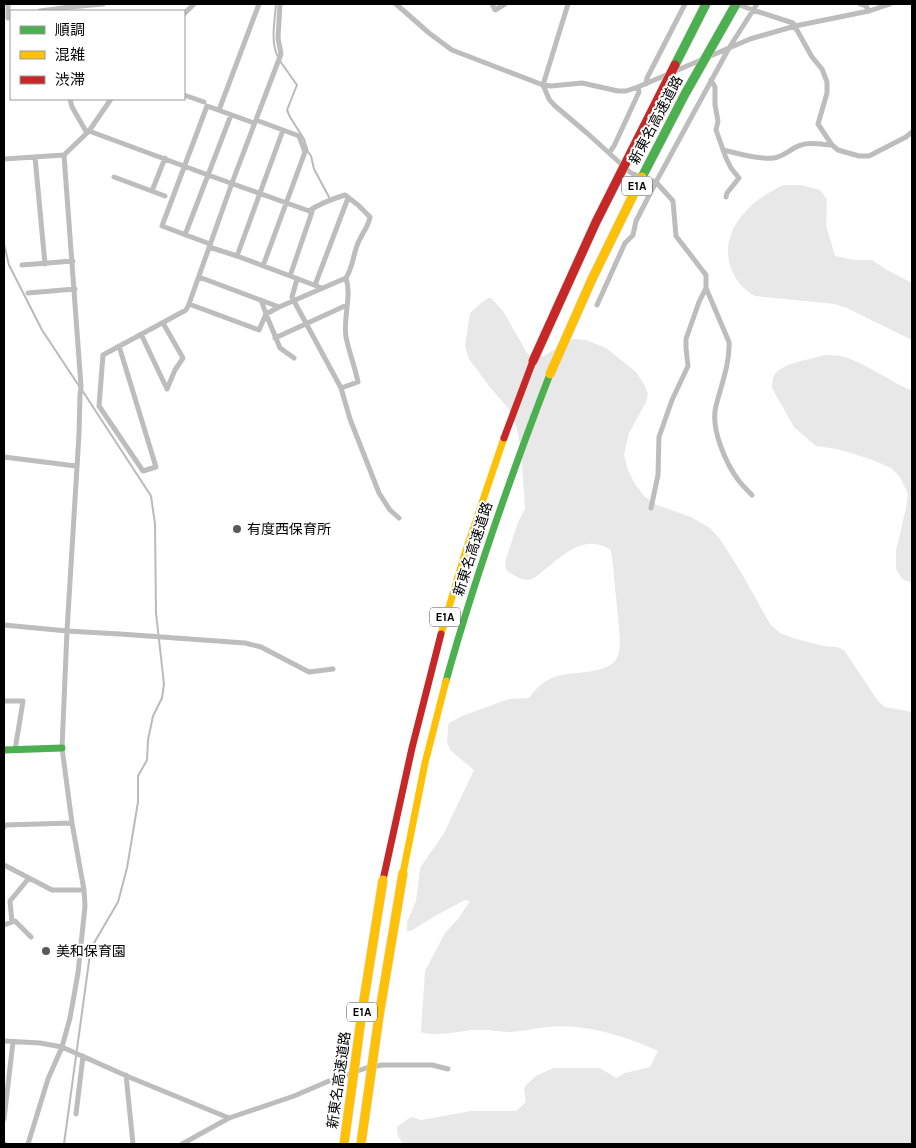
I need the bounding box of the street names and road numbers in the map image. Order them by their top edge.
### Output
street label: 新東名高速道路 [625,73,687,167]
road number: E1A [622,177,652,196]
street label: 新東名高速道路 [450,500,496,598]
road number: E1A [430,608,460,626]
road number: E1A [347,1002,377,1022]
street label: 新東名高速道路 [324,1030,354,1130]

